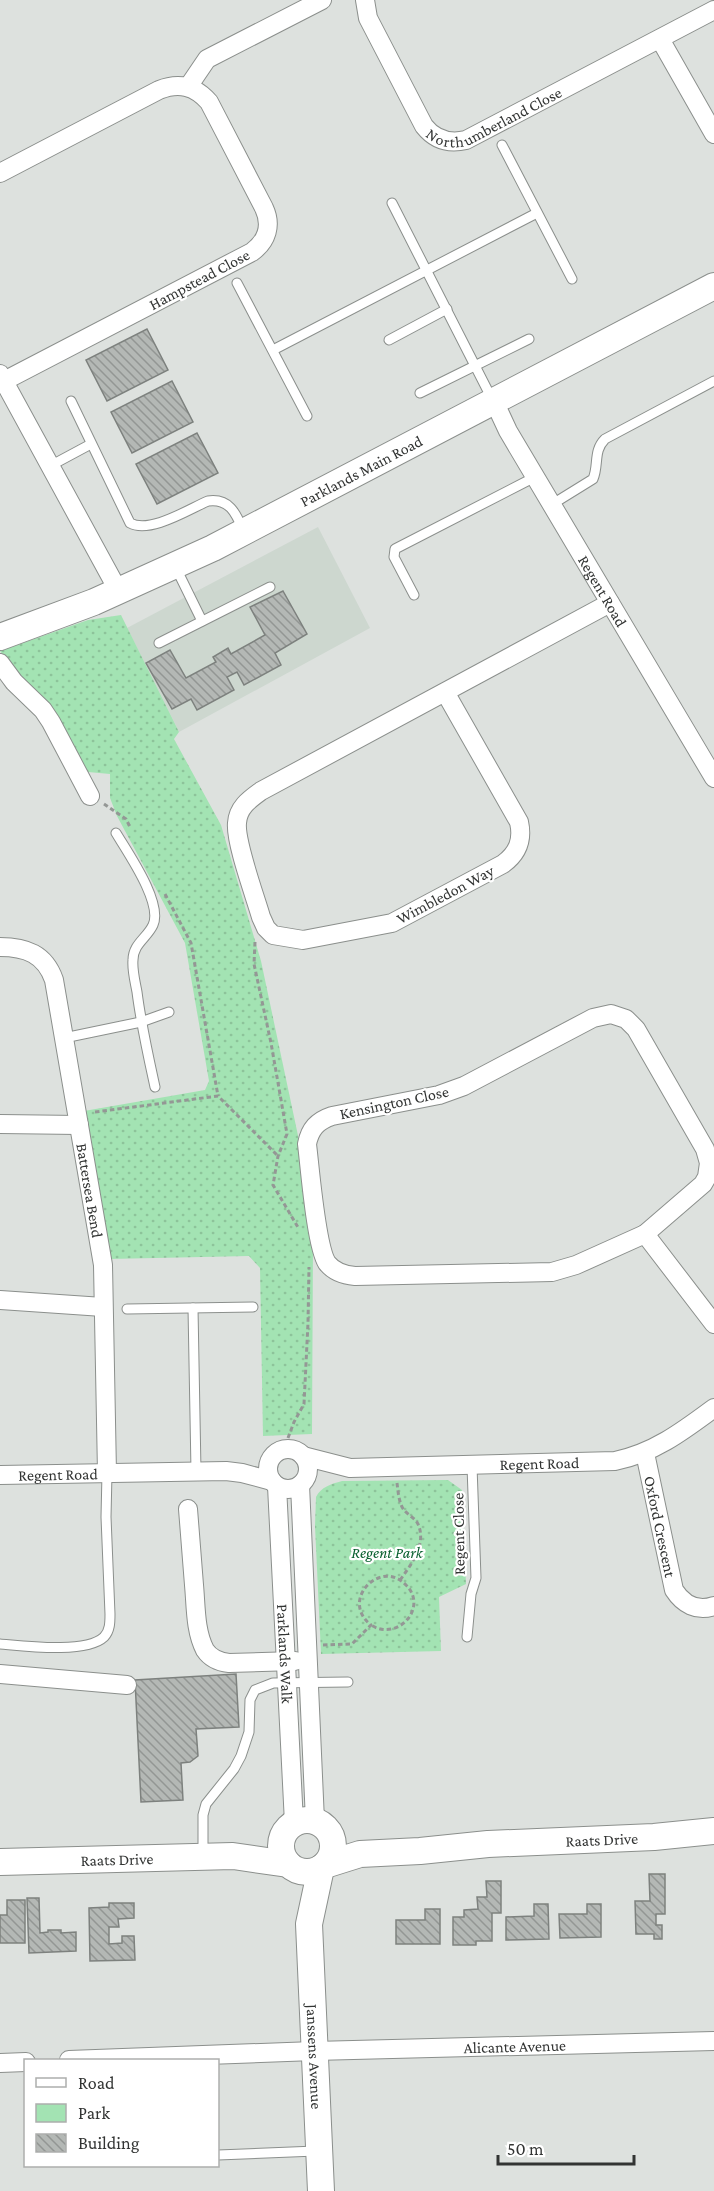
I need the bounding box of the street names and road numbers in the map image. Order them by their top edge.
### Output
street label: Northumberland Close [423,84,564,151]
street label: Hampstead Close [146,246,253,314]
street label: Parklands Main Road [297,432,426,510]
street label: Regent Road [575,552,630,630]
street label: Wimbledon Way [394,861,498,928]
street label: Kensington Close [338,1083,450,1123]
street label: Battersea Bend [73,1142,106,1240]
street label: Regent Road [499,1454,580,1474]
street label: Regent Road [18,1465,99,1484]
street label: Oxford Crescent [641,1474,679,1579]
street label: Regent Close [449,1493,469,1575]
street label: Parklands Walk [274,1604,296,1704]
street label: Raats Drive [565,1830,639,1850]
street label: Raats Drive [80,1850,154,1869]
street label: Janssens Avenue [303,2002,325,2110]
street label: Alicante Avenue [463,2037,566,2056]

